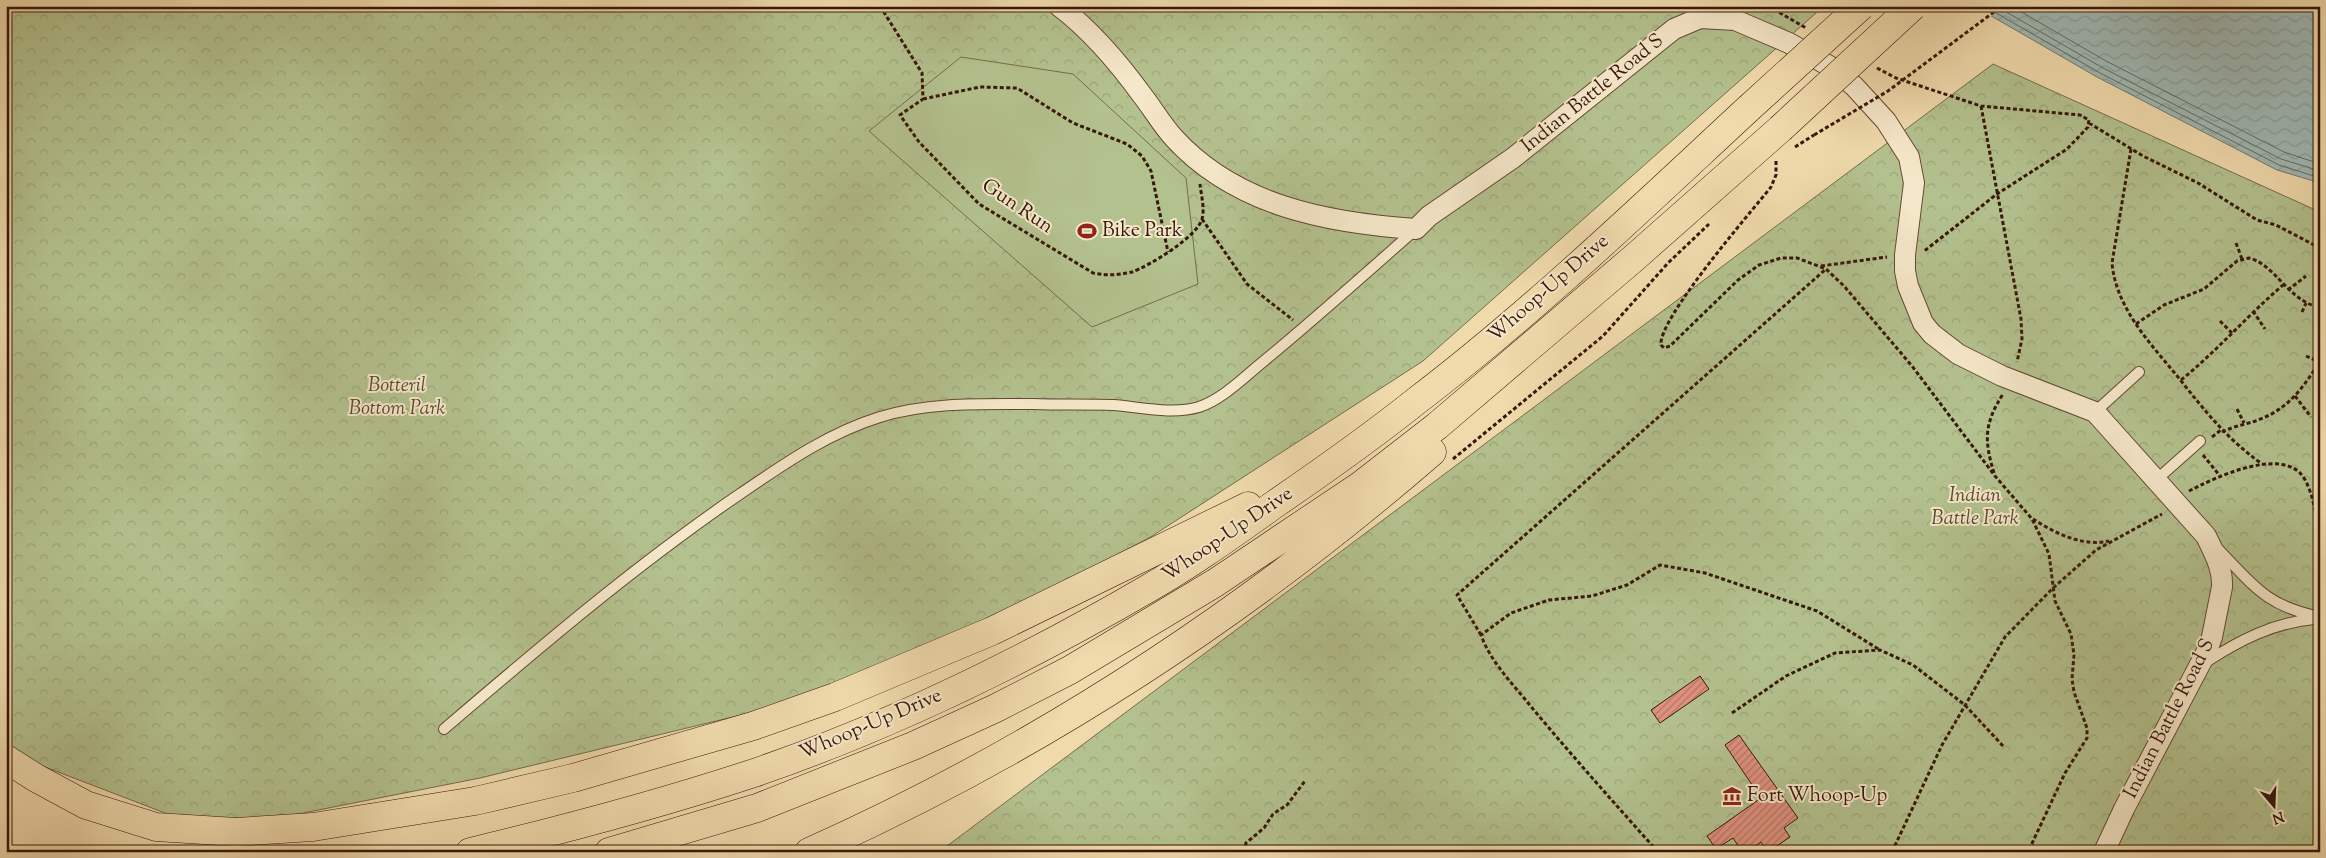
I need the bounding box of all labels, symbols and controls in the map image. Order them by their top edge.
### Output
street label: Indian Battle Road S [1516,27,1670,161]
street label: Gun Run [975,172,1059,242]
place label: Bike Park [1102,217,1183,246]
sports icon: Bike Park [1076,220,1098,242]
street label: Whoop-Up Drive [1482,228,1616,350]
park label: Botteril Bottom Park [349,372,445,424]
street label: Whoop-Up Drive [1157,480,1299,590]
park label: Indian Battle Park [1931,482,2019,534]
street label: Indian Battle Road S [2117,634,2223,804]
street label: Whoop-Up Drive [795,682,947,768]
north arrow [2248,780,2298,830]
place label: Fort Whoop-Up [1747,782,1887,811]
museum icon: Fort Whoop-Up [1721,785,1743,807]
text: N [2269,805,2286,828]

